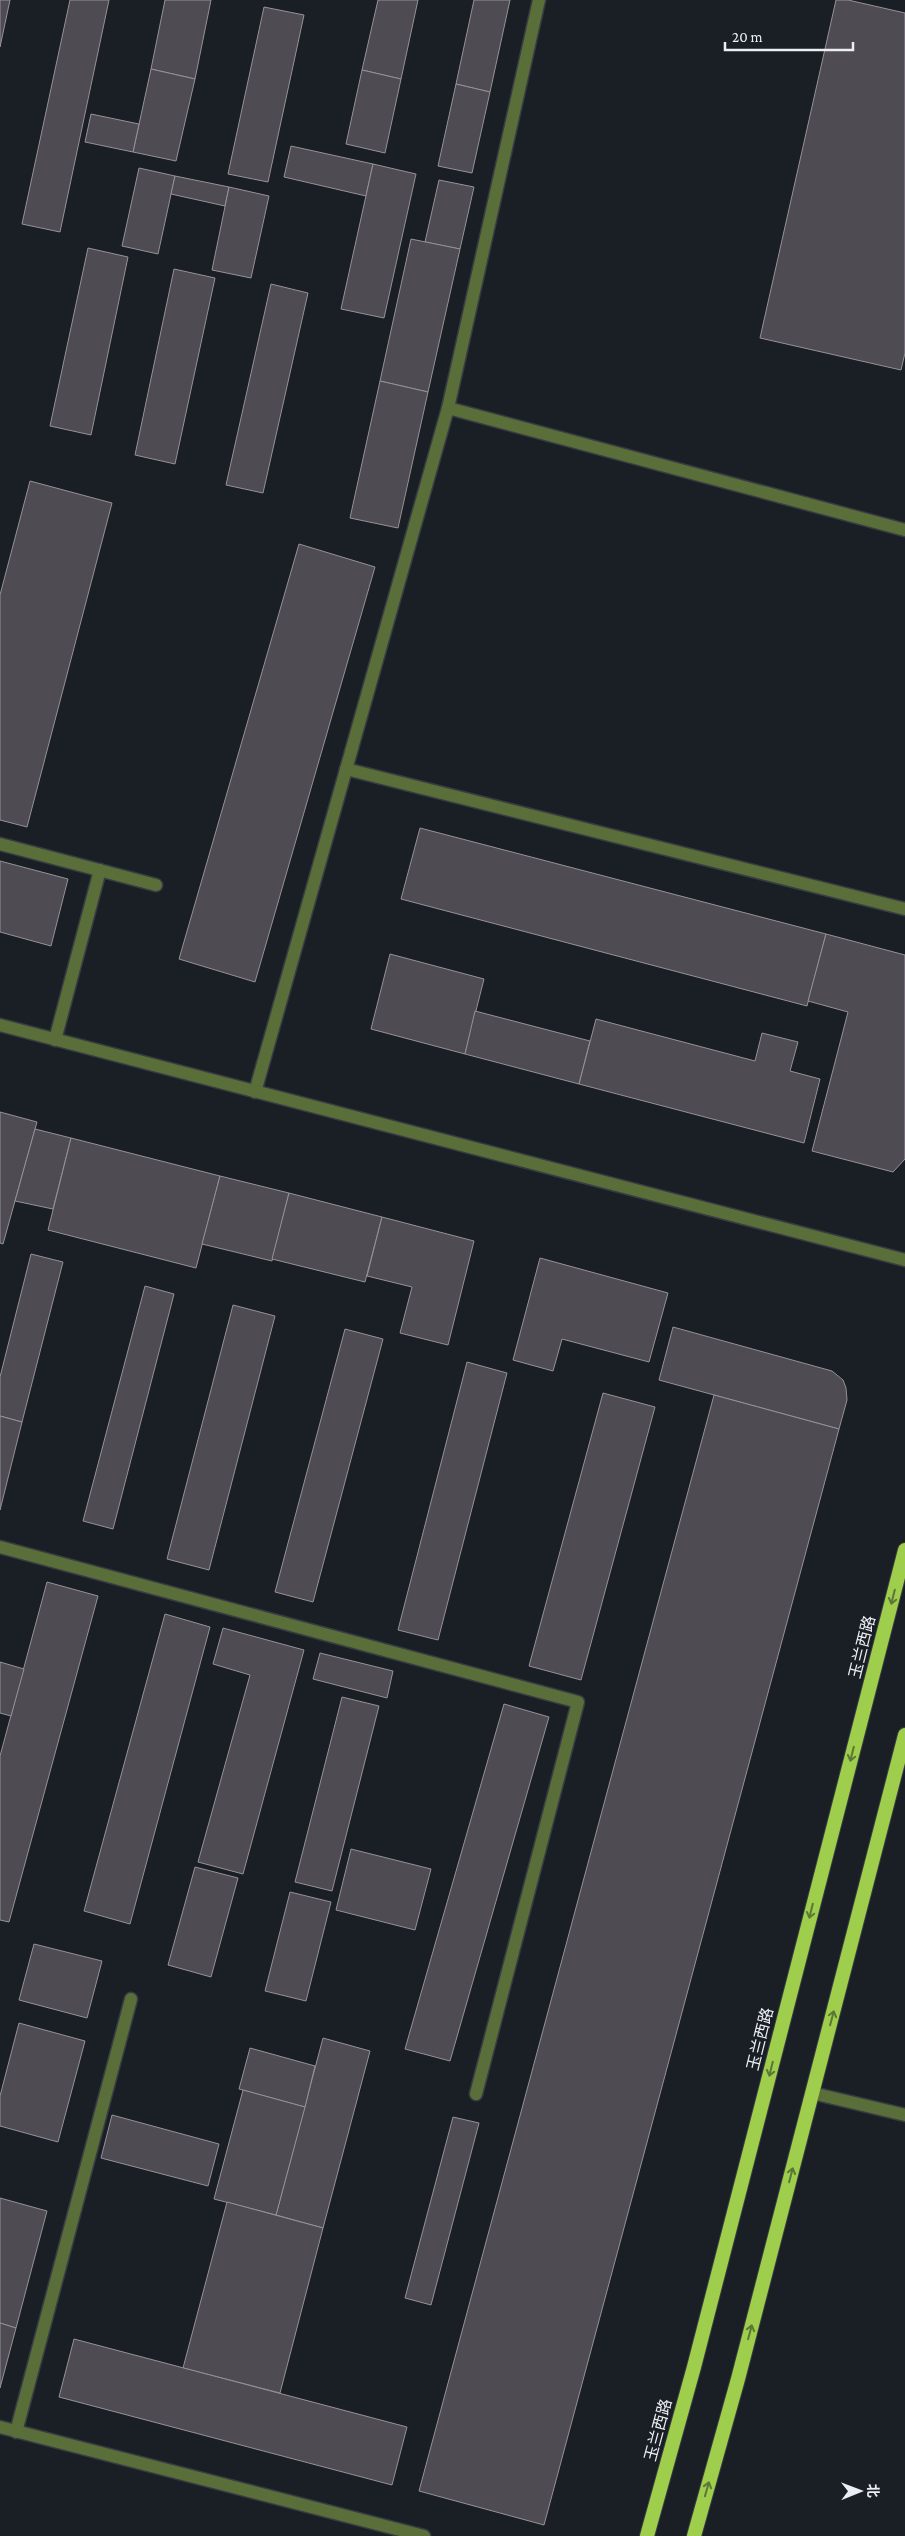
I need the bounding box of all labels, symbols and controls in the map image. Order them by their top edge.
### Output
scale bar [725,20,852,52]
text: 20 m [732,29,763,45]
one-way arrow [888,1588,897,1604]
street label: 玉兰西路 [846,1614,878,1680]
one-way arrow [847,1746,856,1762]
one-way arrow [806,1903,816,1919]
street label: 玉兰西路 [744,2006,776,2072]
one-way arrow [828,2010,837,2026]
one-way arrow [766,2060,775,2076]
one-way arrow [787,2167,796,2183]
one-way arrow [746,2325,755,2341]
street label: 玉兰西路 [642,2397,674,2463]
north arrow [835,2466,885,2516]
one-way arrow [703,2481,713,2497]
text: 北 [865,2484,881,2498]

